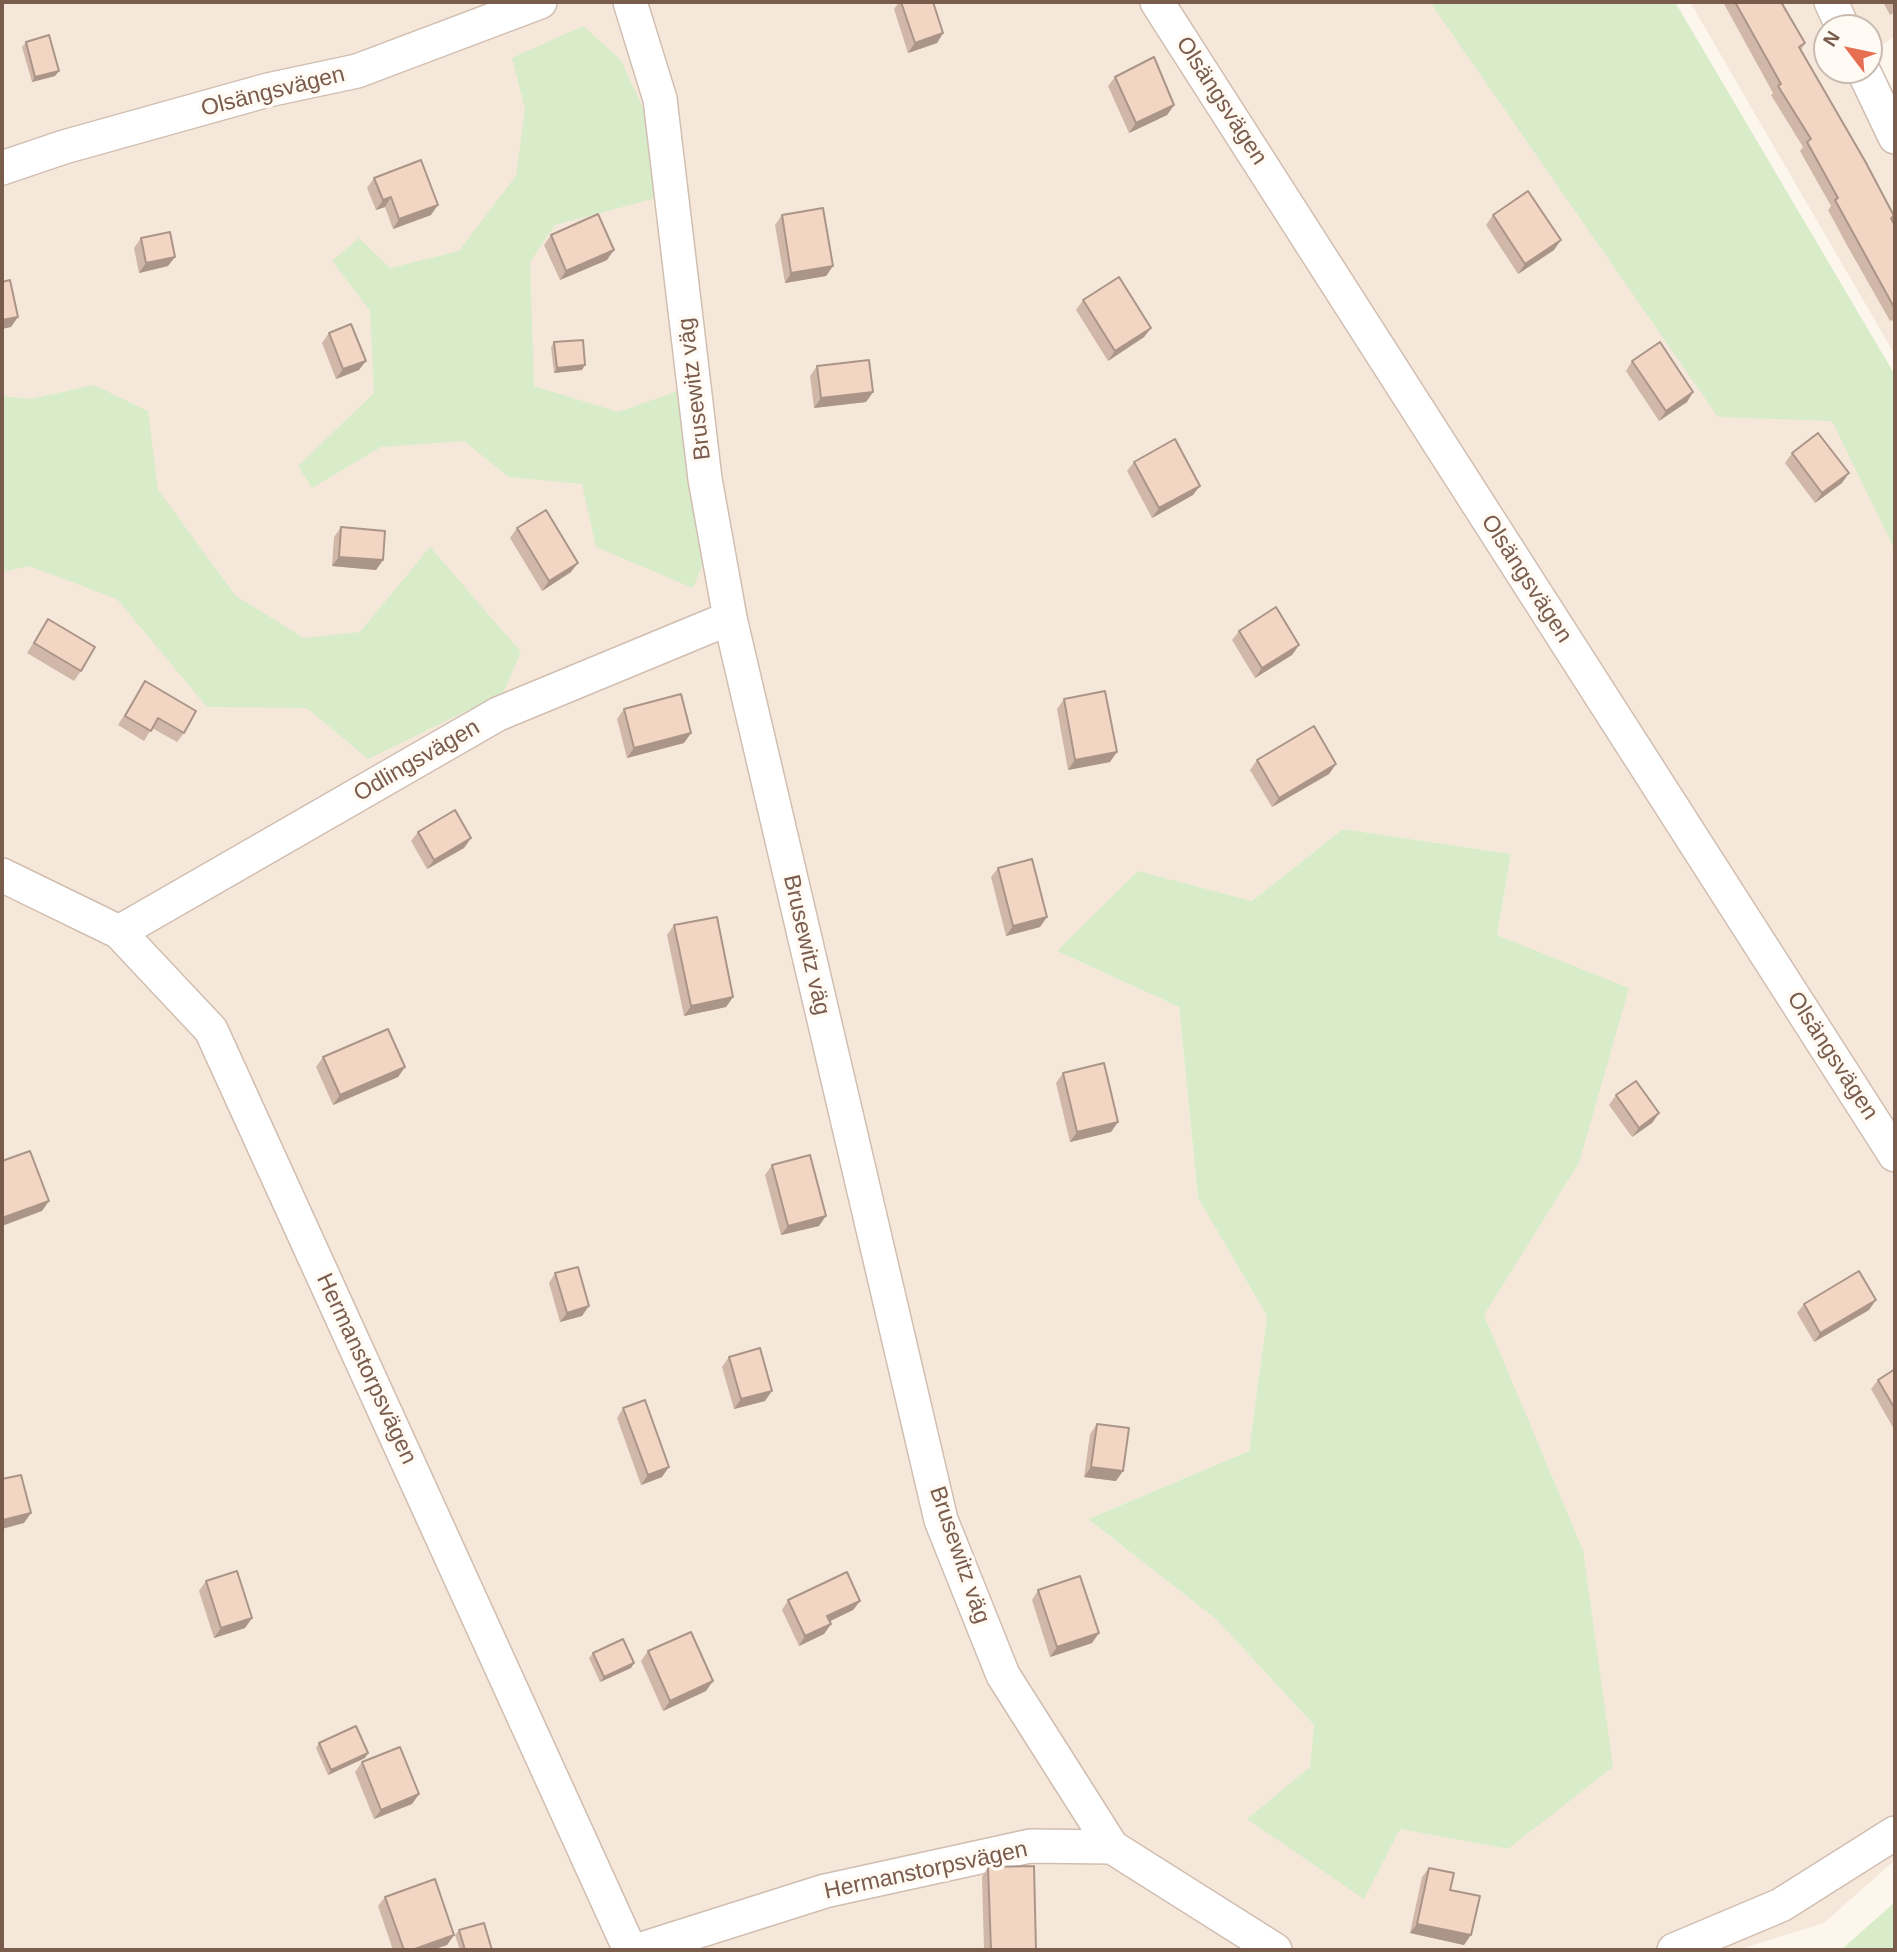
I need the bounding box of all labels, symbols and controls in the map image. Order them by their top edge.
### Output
north arrow [1813,14,1883,84]
text: N [1819,27,1844,50]
street label: Olsängsvägen [1169,32,1273,170]
street label: Olsängsvägen [198,61,348,123]
street label: Brusewitz väg [673,316,717,462]
street label: Olsängsvägen [1474,510,1578,648]
street label: Odlingsvägen [349,714,485,808]
street label: Brusewitz väg [776,872,836,1018]
street label: Olsängsvägen [1780,987,1884,1125]
street label: Hermanstorpsvägen [310,1269,422,1469]
street label: Brusewitz väg [923,1483,995,1627]
street label: Hermanstorpsvägen [822,1836,1030,1906]

